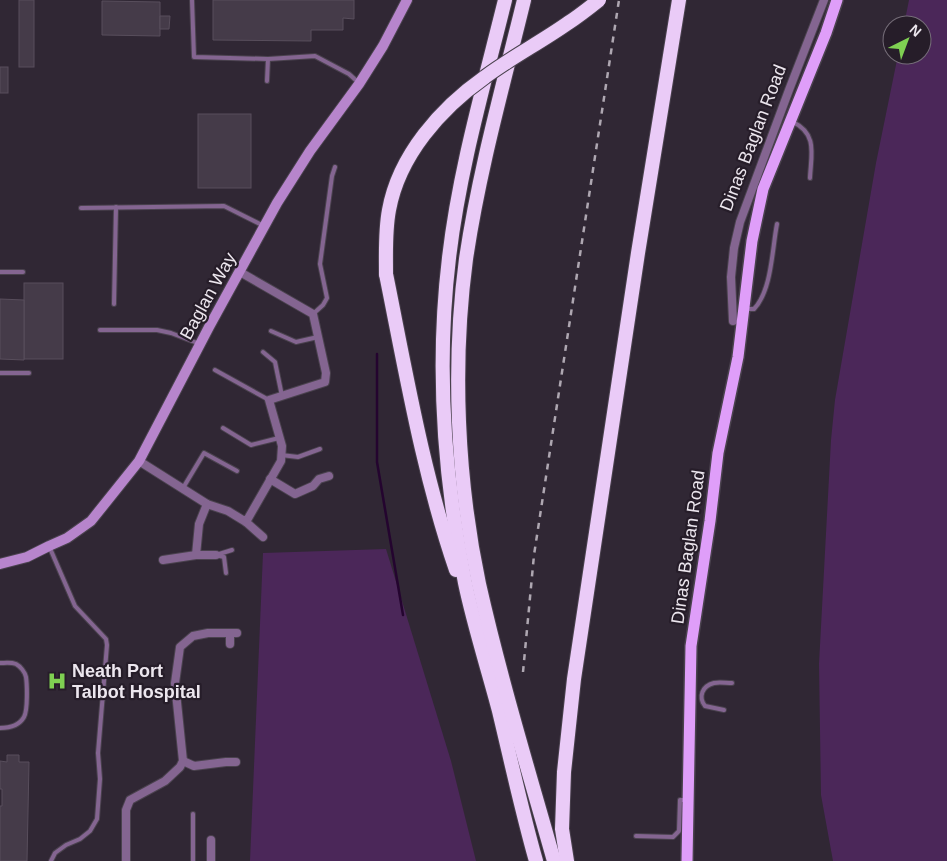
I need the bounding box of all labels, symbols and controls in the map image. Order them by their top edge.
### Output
north arrow [882,15,932,65]
text: N [907,21,925,40]
street label: Dinas Baglan Road [716,62,790,214]
street label: Baglan Way [176,249,240,343]
street label: Dinas Baglan Road [667,469,709,625]
place label: Neath Port Talbot Hospital [72,661,201,702]
hospital icon: Neath Port Talbot Hospital [46,670,68,692]

